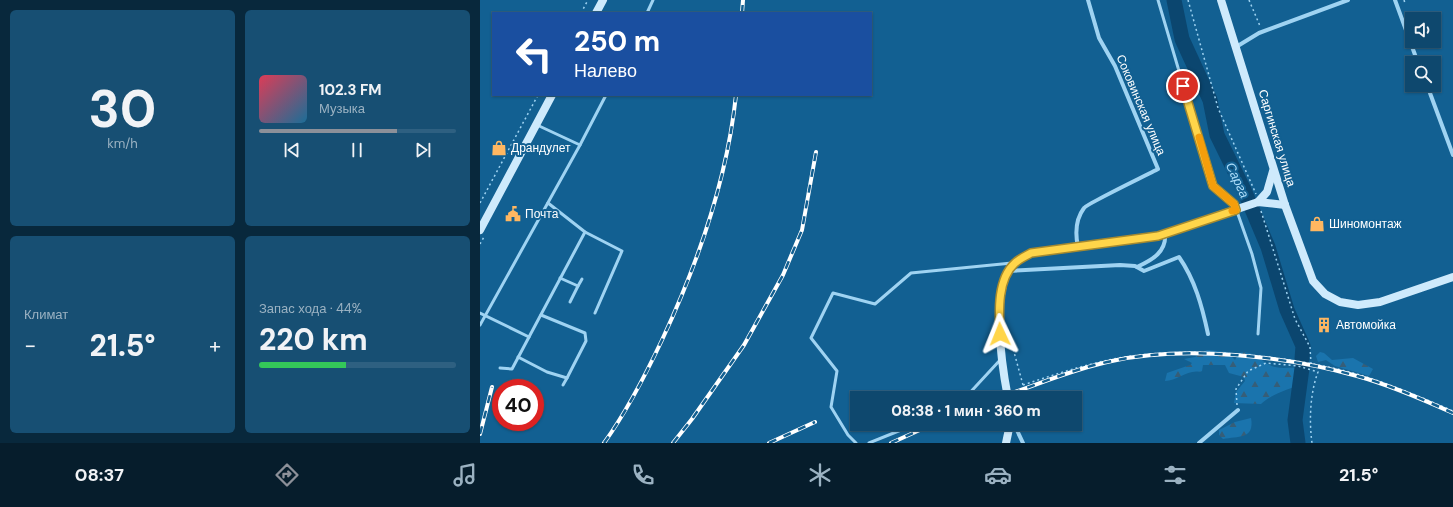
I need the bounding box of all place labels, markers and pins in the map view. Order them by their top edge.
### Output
pin [1166,69,1200,103]
shop icon: Драндулет [490,139,508,157]
place label: Драндулет [511,140,571,156]
public building icon: Почта [504,205,522,223]
place label: Почта [525,206,559,222]
shop icon: Шиномонтаж [1308,215,1326,233]
place label: Шиномонтаж [1329,216,1402,232]
building icon: Автомойка [1315,316,1333,334]
place label: Автомойка [1336,317,1396,333]

